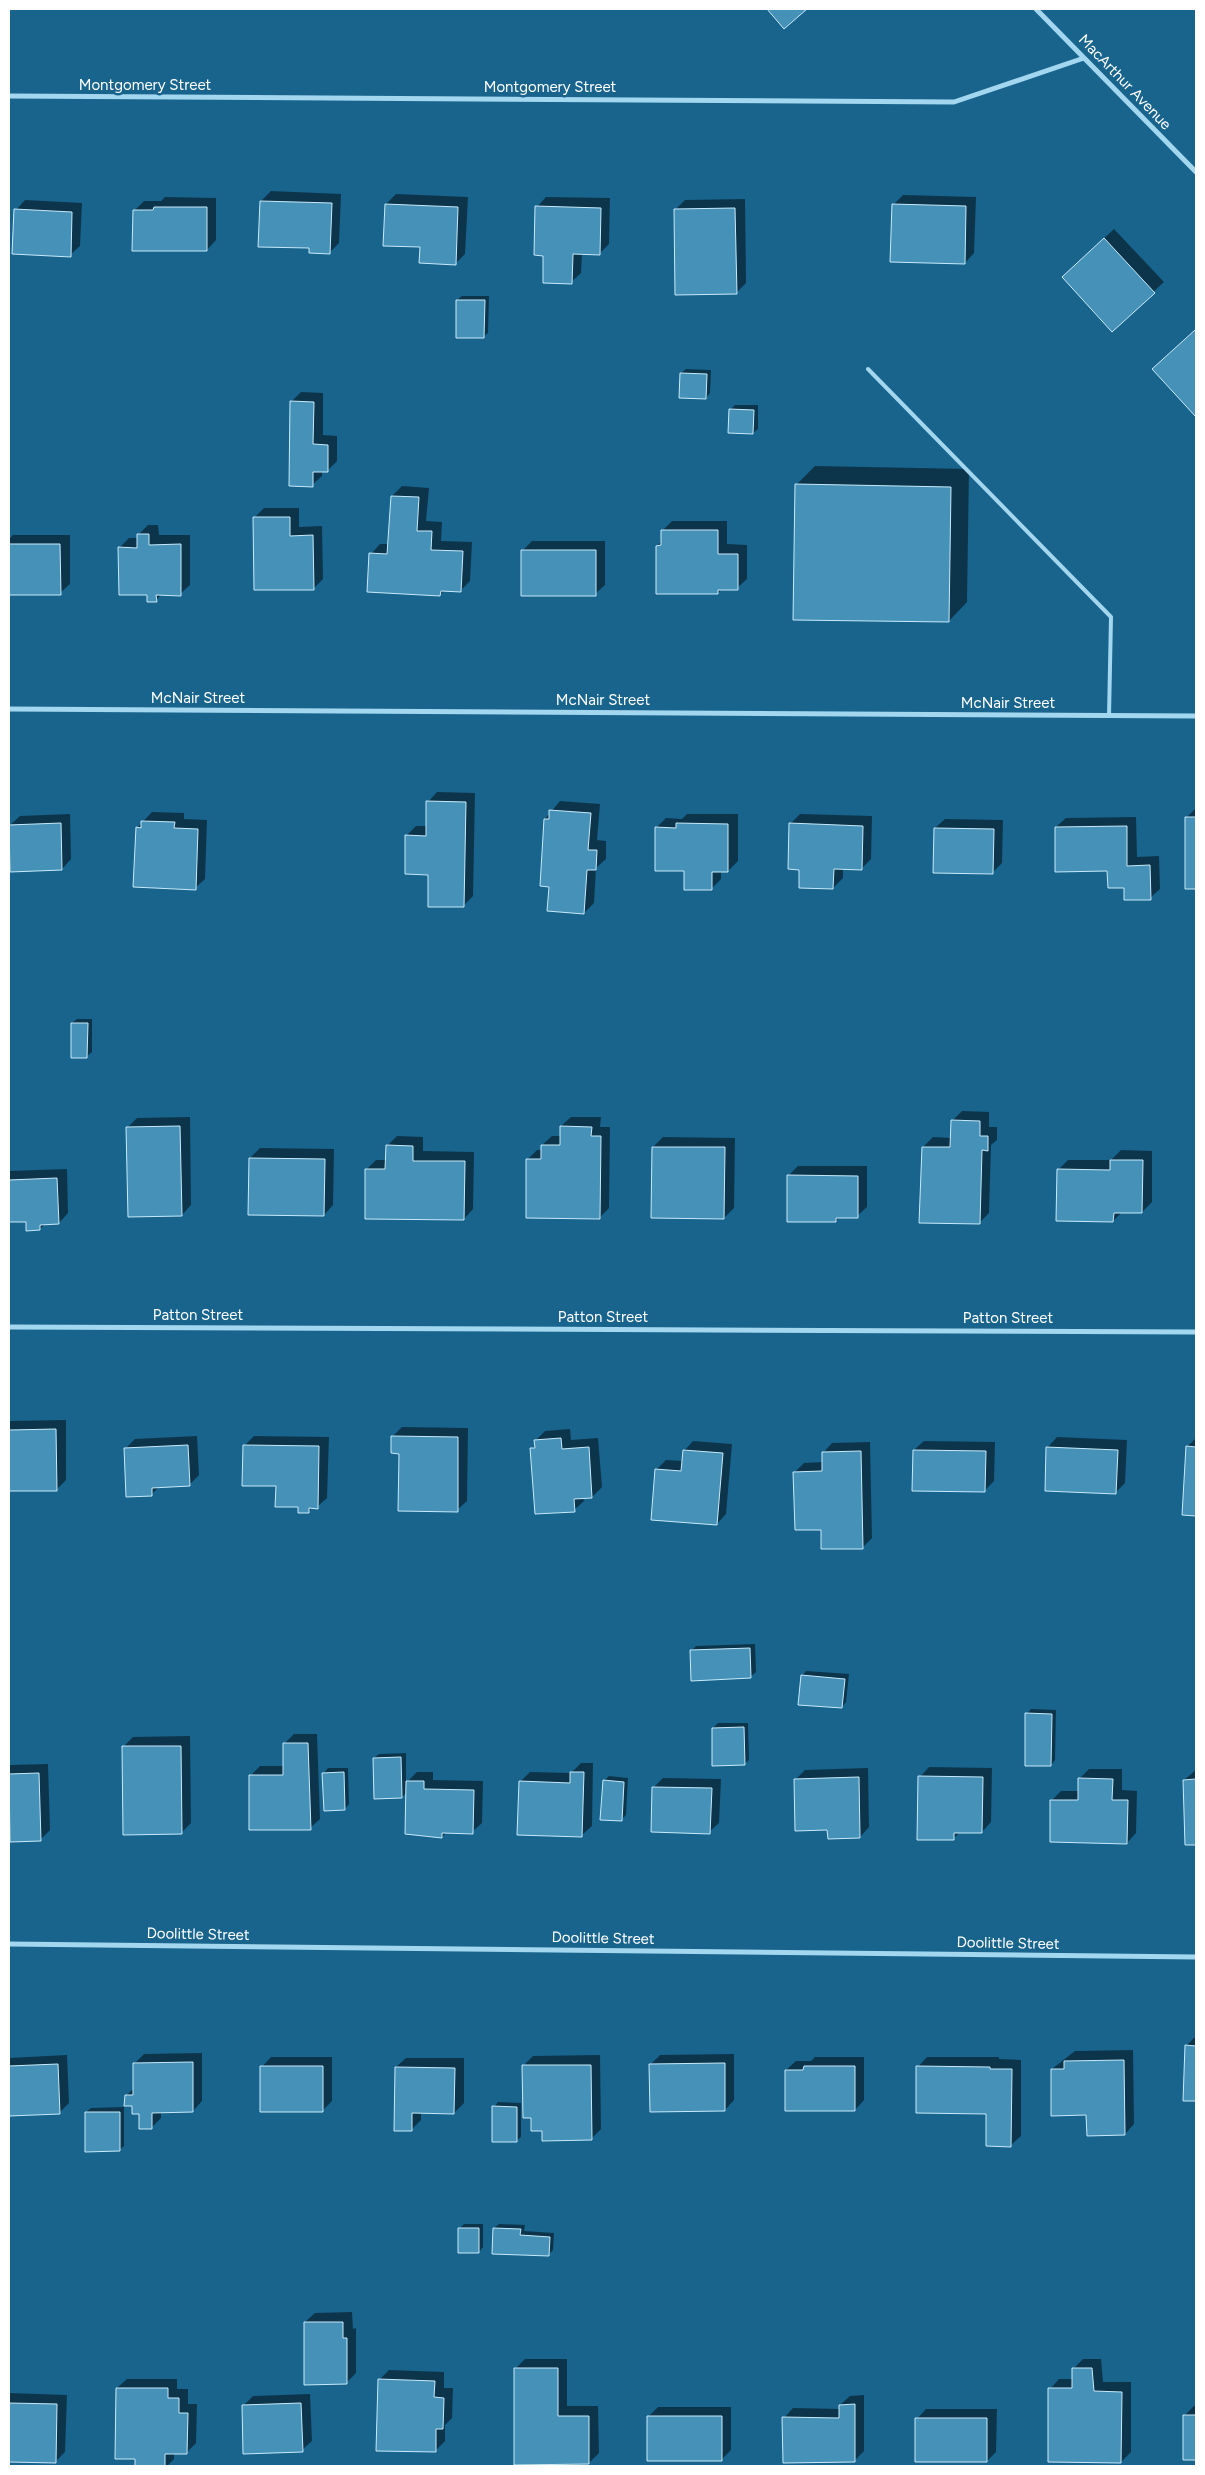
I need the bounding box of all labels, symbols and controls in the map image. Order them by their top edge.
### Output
street label: MacArthur Avenue [1075,31,1175,133]
street label: Montgomery Street [79,76,212,94]
street label: Montgomery Street [484,78,617,96]
street label: McNair Street [151,689,245,707]
street label: McNair Street [556,691,650,709]
street label: McNair Street [961,694,1055,712]
street label: Patton Street [153,1306,243,1324]
street label: Patton Street [558,1308,648,1326]
street label: Patton Street [963,1309,1053,1327]
street label: Doolittle Street [146,1924,250,1944]
street label: Doolittle Street [551,1928,655,1948]
street label: Doolittle Street [956,1933,1060,1953]

